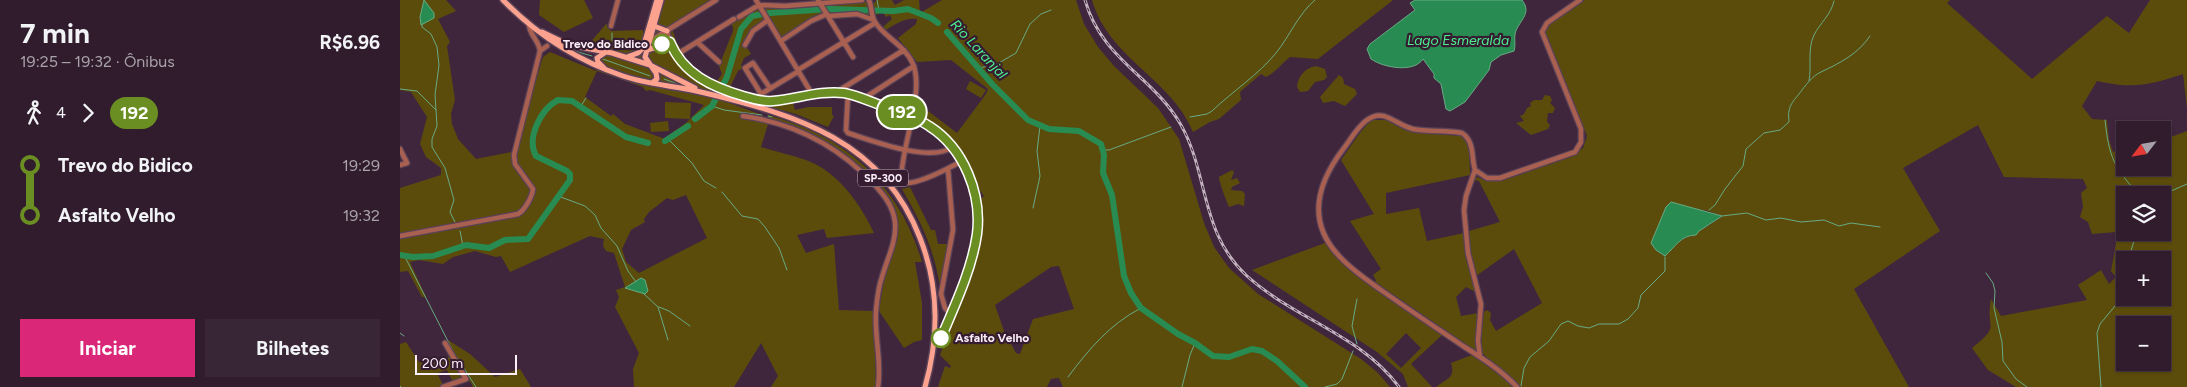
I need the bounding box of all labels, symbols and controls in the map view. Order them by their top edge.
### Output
text: 7 min [20,16,90,50]
water label: Rio Laranjal [947,16,1011,83]
text: R$6.96 [319,31,380,54]
water label: Lago Esmeralda [1407,32,1509,49]
marker: Trevo do Bidico [652,34,672,54]
place label: Trevo do Bidico [563,37,648,51]
text: 19:25 – 19:32 · Ônibus [20,52,175,71]
line badge: 192 [873,96,931,128]
icon: walk [20,99,48,127]
icon: forward [74,99,102,127]
text: 192 [888,101,916,123]
text: 192 [120,102,148,124]
text: 4 [56,103,66,122]
north arrow [2116,121,2171,176]
map controls [2116,121,2171,371]
text: Trevo do Bidico [58,154,193,177]
text: 19:29 [342,156,380,175]
road number: SP-300 [858,170,908,187]
button: layers [2116,186,2171,241]
text: Asfalto Velho [58,204,176,227]
text: 19:32 [343,206,380,225]
button: + [2116,251,2171,306]
button: − [2116,316,2171,371]
button: Iniciar [20,319,195,377]
button: Bilhetes [205,319,380,377]
marker: Asfalto Velho [931,328,951,348]
place label: Asfalto Velho [955,331,1029,345]
scale bar [415,352,518,375]
text: 200 m [422,355,463,372]

